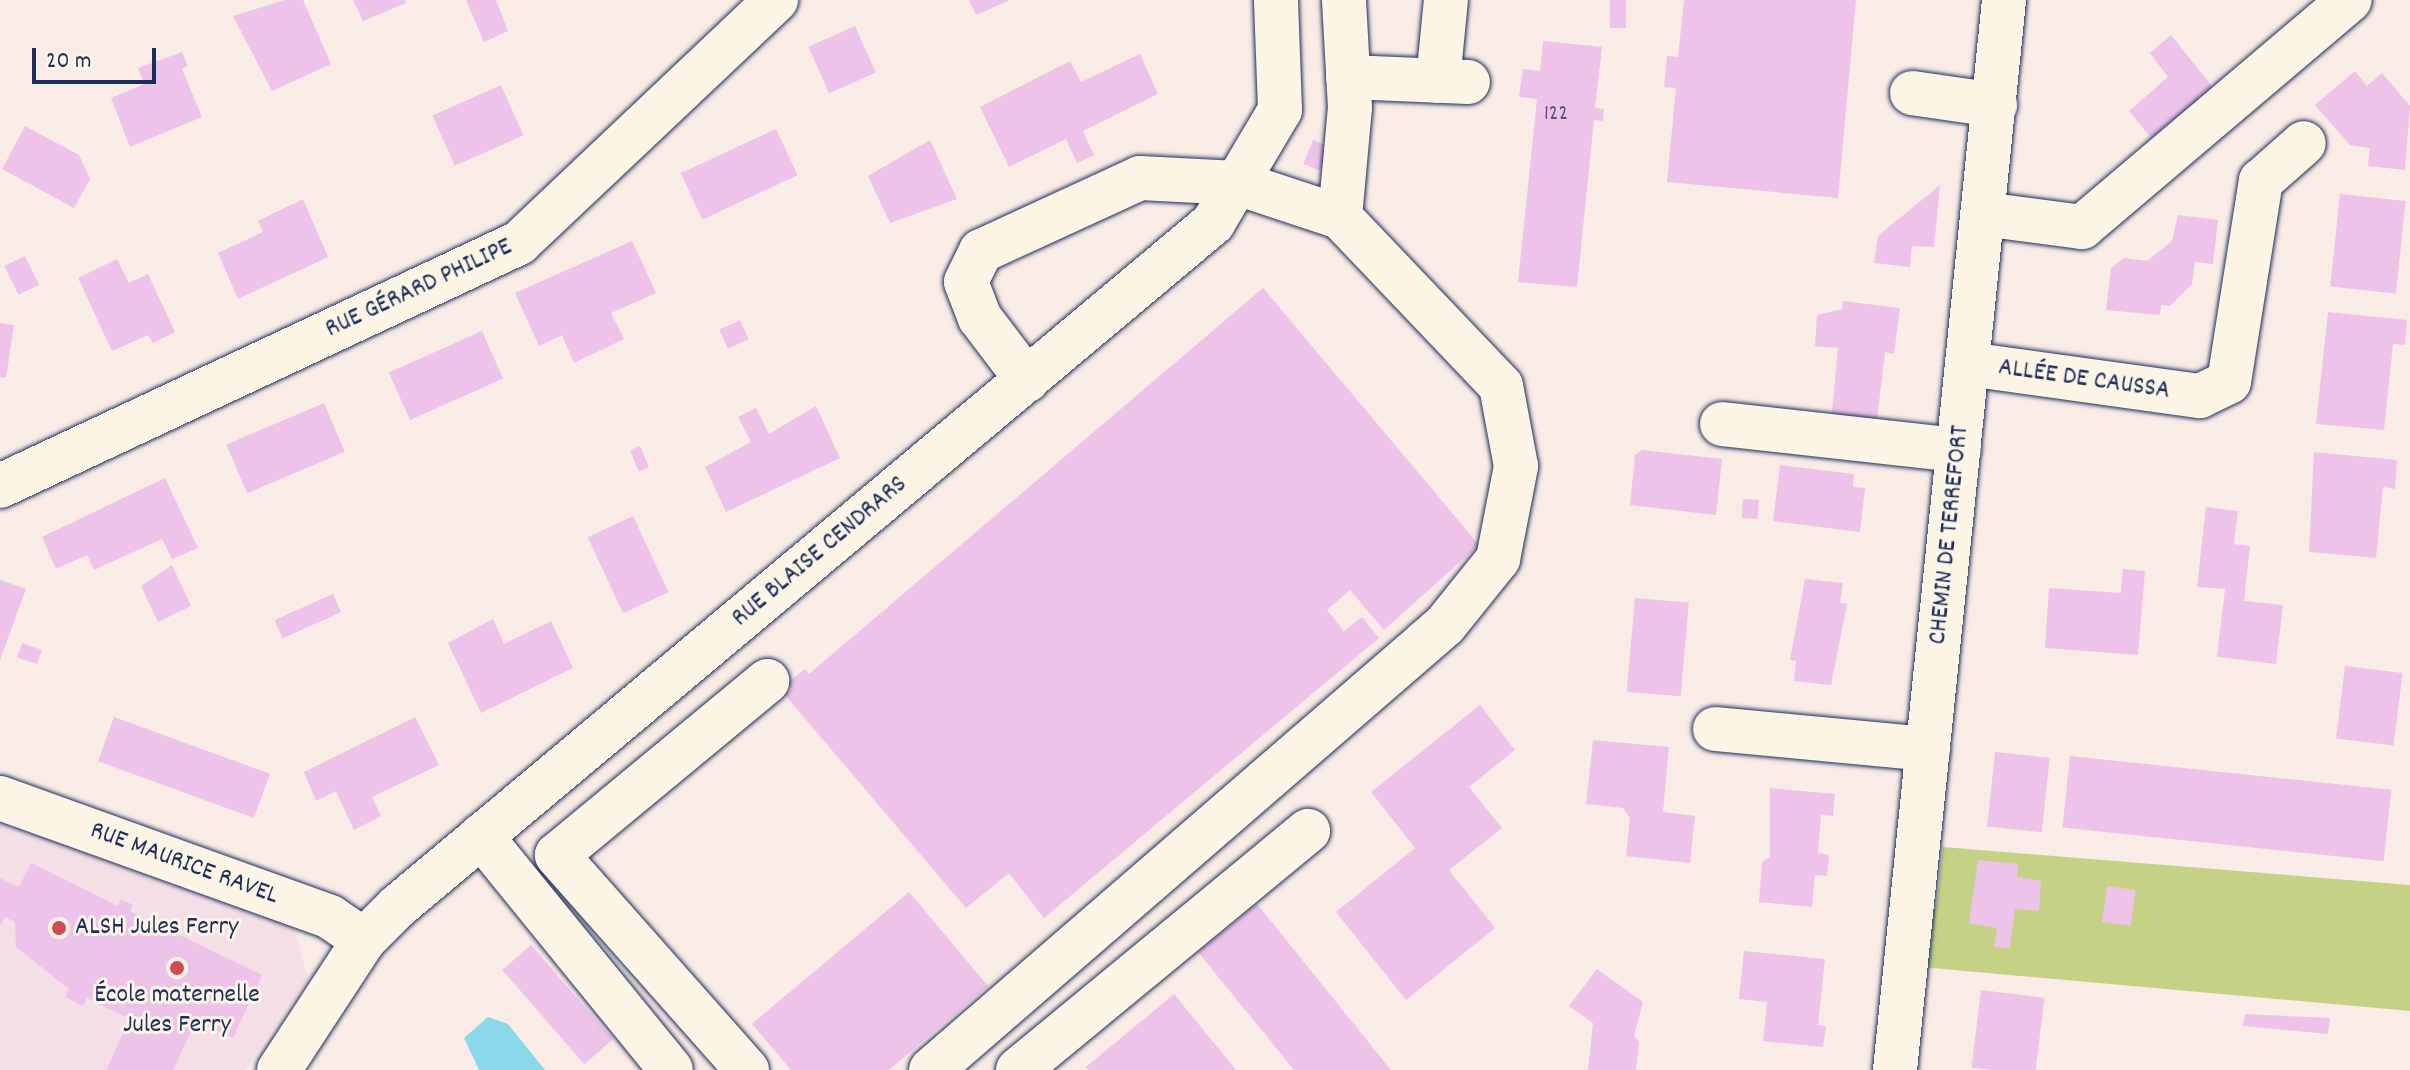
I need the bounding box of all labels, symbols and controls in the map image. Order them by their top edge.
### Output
scale bar [36,32,160,82]
text: 20 m [46,45,92,79]
house number: 122 [1544,102,1568,128]
street label: RUE GÉRARD PHILIPE [321,232,517,346]
street label: ALLÉE DE CAUSSA [1996,353,2172,407]
street label: CHEMIN DE TERREFORT [1923,424,1977,646]
street label: RUE BLAISE CENDRARS [726,470,914,634]
street label: RUE MAURICE RAVEL [86,815,282,913]
place label: ALSH Jules Ferry [75,912,239,944]
marker: ALSH Jules Ferry [50,919,68,937]
marker: École maternelle Jules Ferry [168,959,186,977]
place label: École maternelle Jules Ferry [94,980,260,1042]

